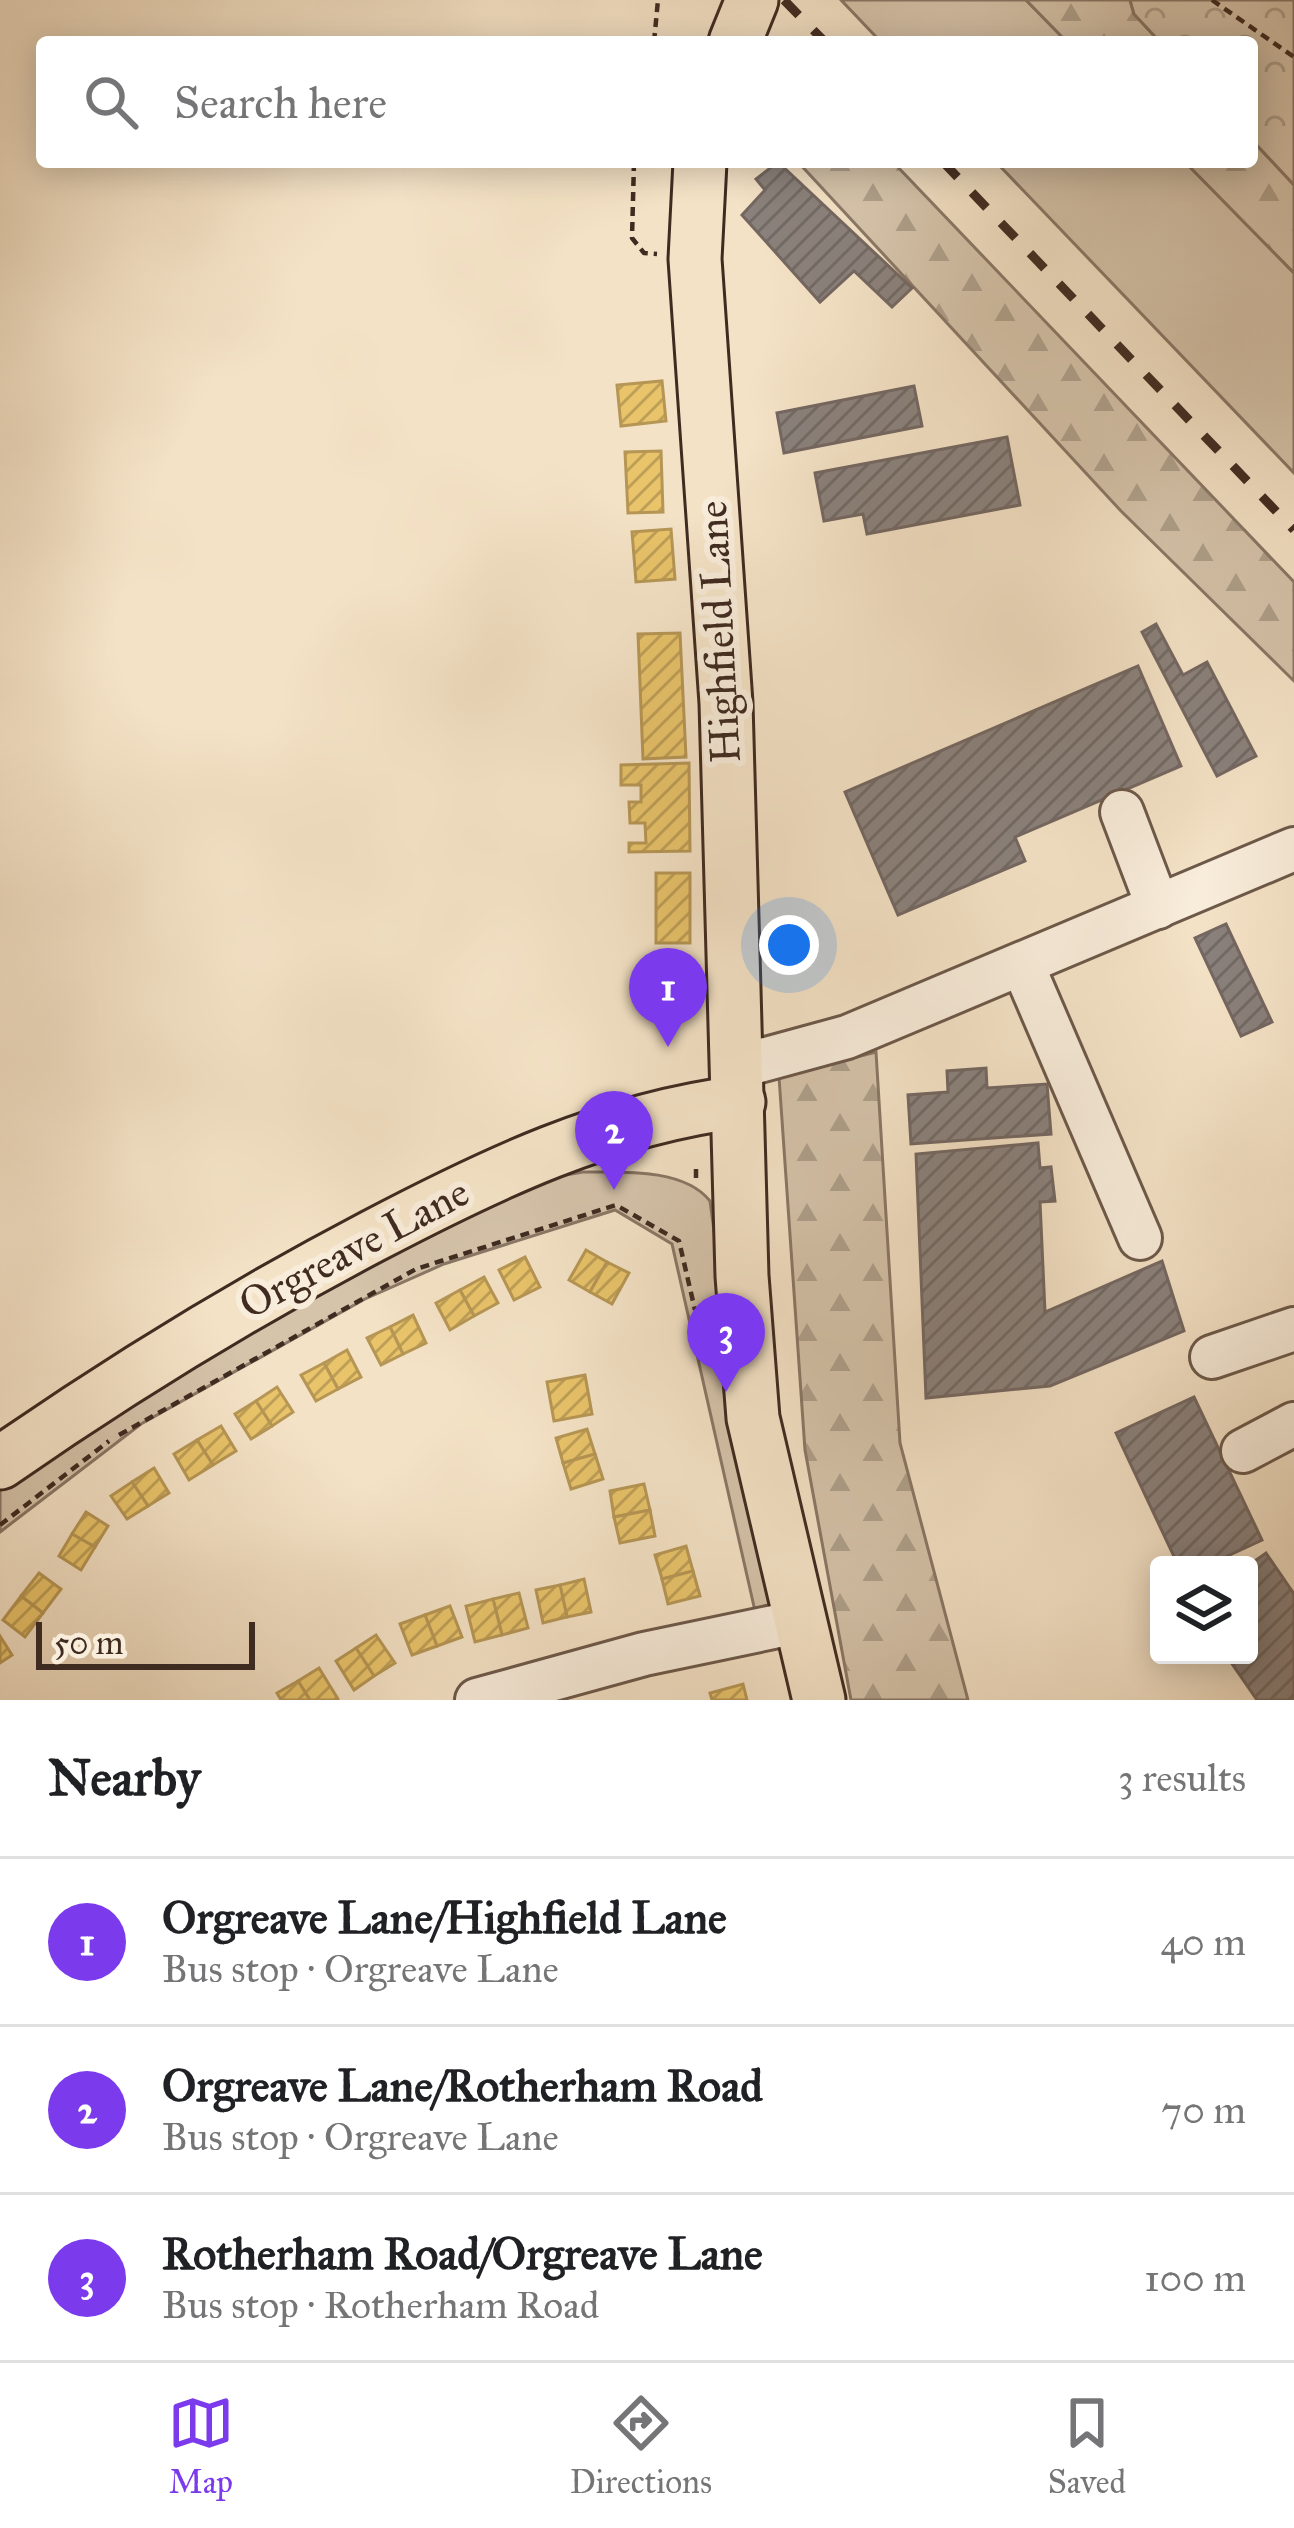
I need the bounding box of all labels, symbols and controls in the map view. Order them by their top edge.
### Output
search box [36,36,1258,168]
icon: search [78,69,144,135]
text: Search here [174,75,387,130]
street label: Highfield Lane [686,499,752,765]
your location [759,915,819,975]
pin: 1 [629,948,707,1047]
pin: 2 [575,1091,653,1190]
street label: Orgreave Lane [230,1166,478,1330]
pin: 3 [687,1293,765,1392]
map controls [1150,1556,1258,1664]
button: layers [1150,1556,1258,1664]
scale bar [36,1616,255,1669]
text: 50 m [54,1623,123,1663]
text: Nearby [48,1747,200,1809]
text: 3 results [1118,1754,1246,1802]
text: Orgreave Lane/Highfield Lane [162,1890,727,1945]
text: 1 [79,1918,95,1966]
text: 40 m [1160,1918,1246,1966]
text: Bus stop · Orgreave Lane [162,1945,559,1993]
text: Orgreave Lane/Rotherham Road [162,2058,763,2113]
text: 2 [77,2086,97,2134]
text: 70 m [1161,2086,1246,2134]
text: Bus stop · Orgreave Lane [162,2113,559,2161]
text: Rotherham Road/Orgreave Lane [162,2226,763,2281]
text: 3 [79,2254,95,2302]
text: 100 m [1144,2254,1246,2302]
text: Bus stop · Rotherham Road [162,2281,599,2329]
tab: Map [168,2390,234,2502]
tab: Directions [570,2390,712,2502]
tab: Saved [1048,2390,1126,2502]

